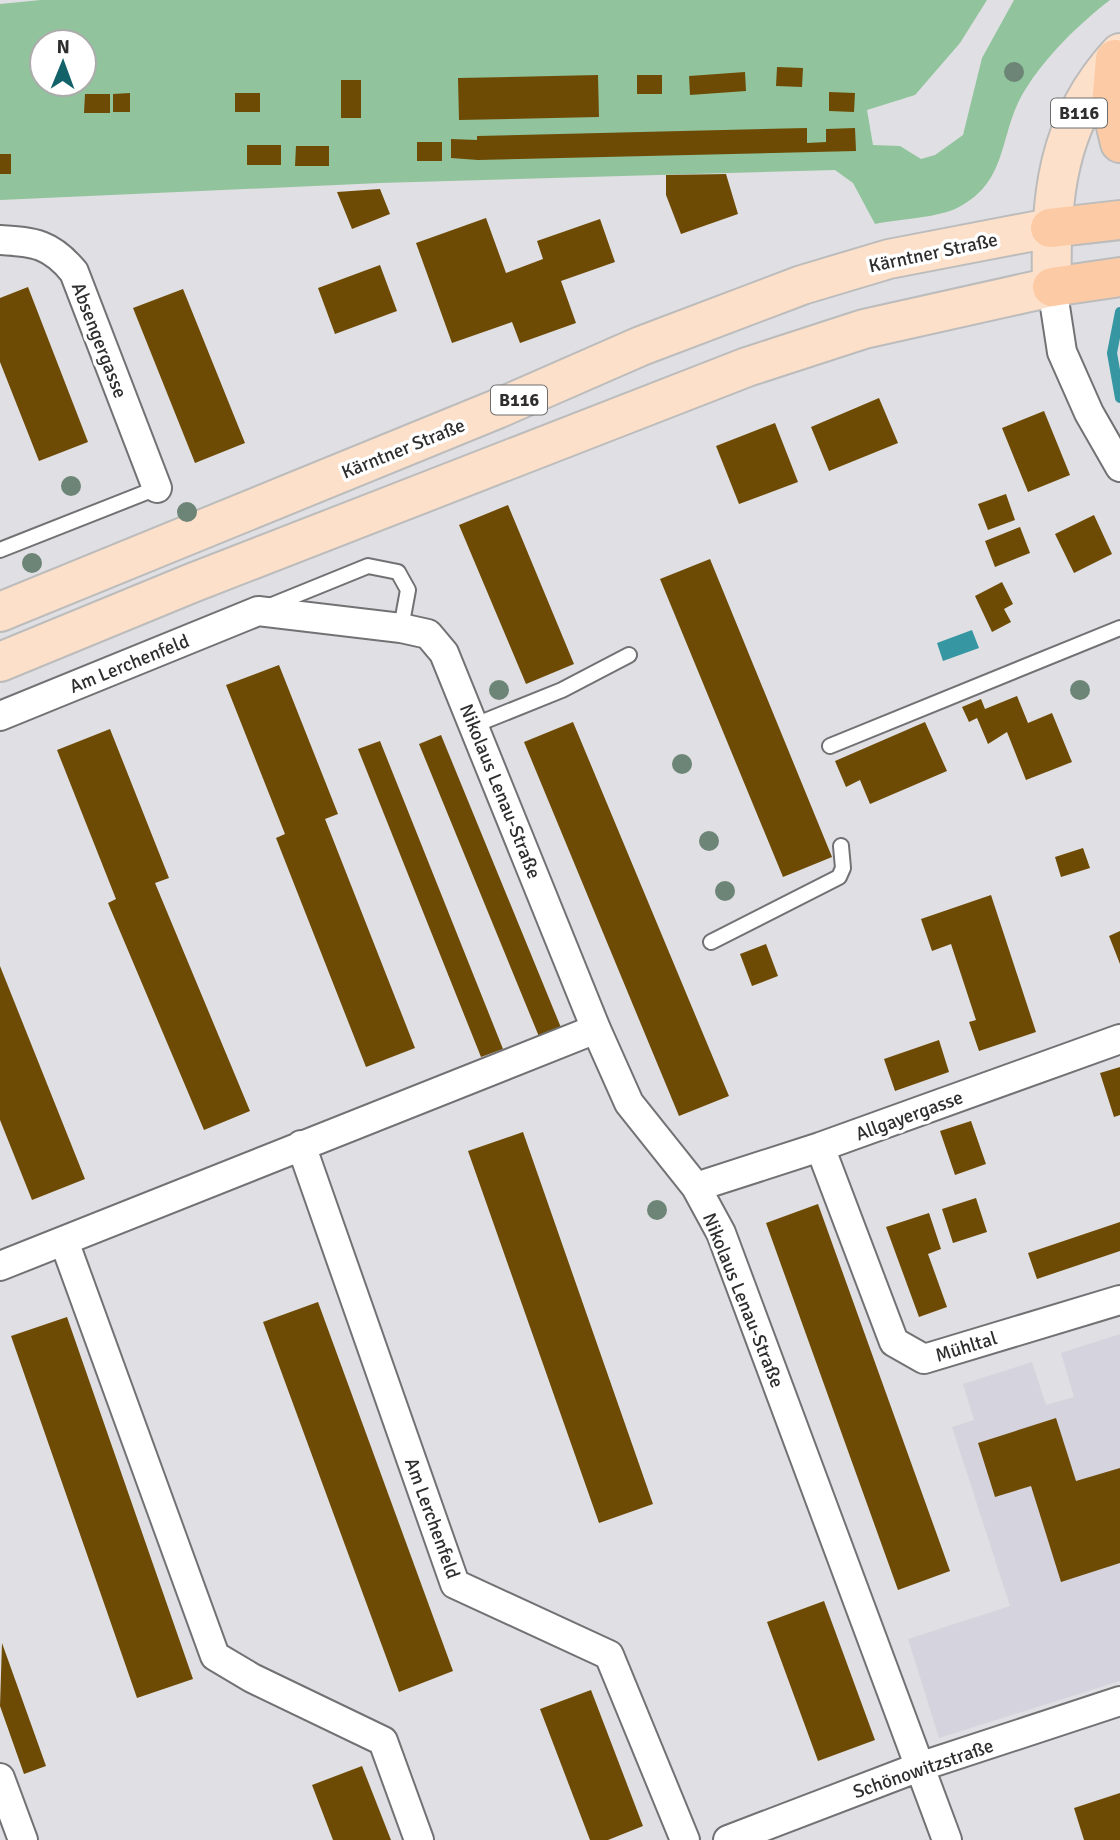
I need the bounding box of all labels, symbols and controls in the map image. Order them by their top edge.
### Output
north arrow [28,28,98,98]
text: N [56,35,70,59]
road number: B116 [1051,98,1107,128]
street label: Kärntner Straße [867,228,1000,278]
street label: Absengergasse [66,279,132,402]
road number: B116 [491,386,547,414]
street label: Kärntner Straße [338,413,469,485]
street label: Am Lerchenfeld [66,629,193,699]
street label: Nikolaus Lenau-Straße [454,700,546,882]
street label: Allgayergasse [852,1085,966,1146]
street label: Nikolaus Lenau-Straße [697,1209,789,1391]
street label: Mühltal [933,1326,1000,1368]
street label: Am Lerchenfeld [399,1455,465,1582]
street label: Schönowitzstraße [850,1734,997,1804]

